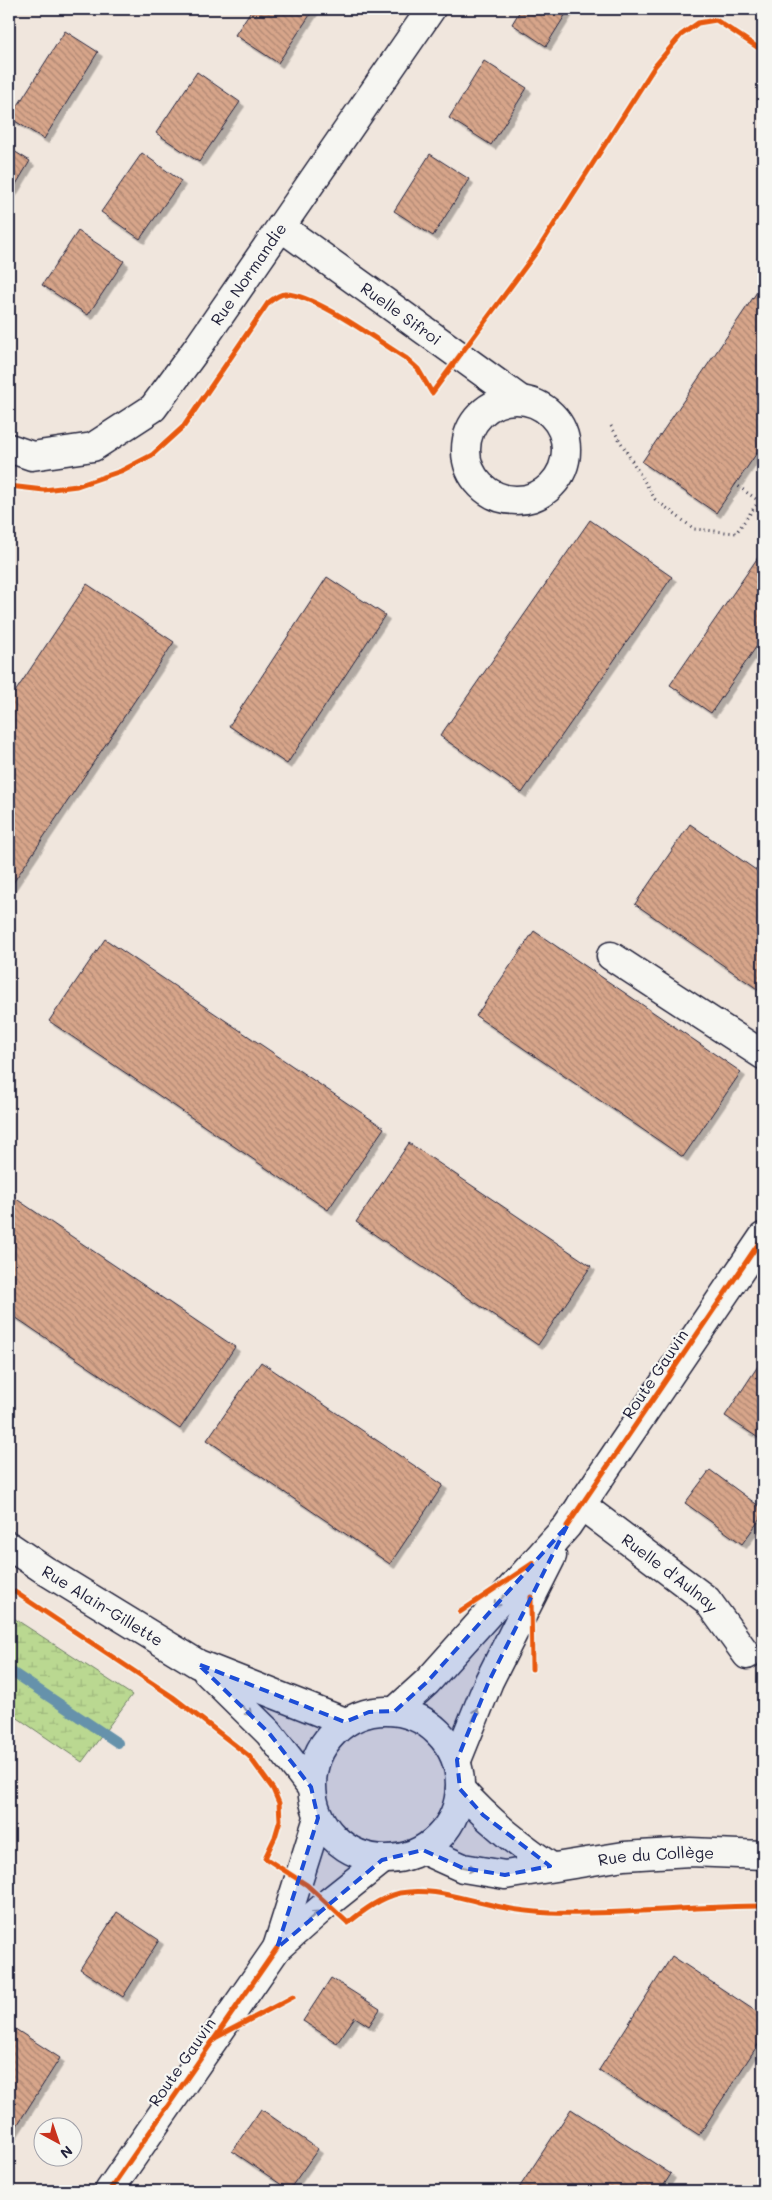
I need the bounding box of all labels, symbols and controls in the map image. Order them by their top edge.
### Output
street label: Rue Normandie [205,218,291,329]
street label: Ruelle Sifroi [357,277,446,349]
street label: Route Gauvin [617,1325,692,1422]
street label: Ruelle d'Aulnay [618,1528,723,1616]
street label: Rue Alain-Gillette [38,1560,167,1650]
one-way arrow [493,1594,504,1607]
one-way arrow [240,1704,252,1716]
one-way arrow [470,1708,480,1723]
street label: Rue du Collège [596,1841,715,1870]
one-way arrow [459,1864,475,1873]
one-way arrow [307,1910,320,1922]
street label: Route Gauvin [143,2013,220,2110]
north arrow [32,2118,82,2168]
text: N [56,2142,77,2163]

